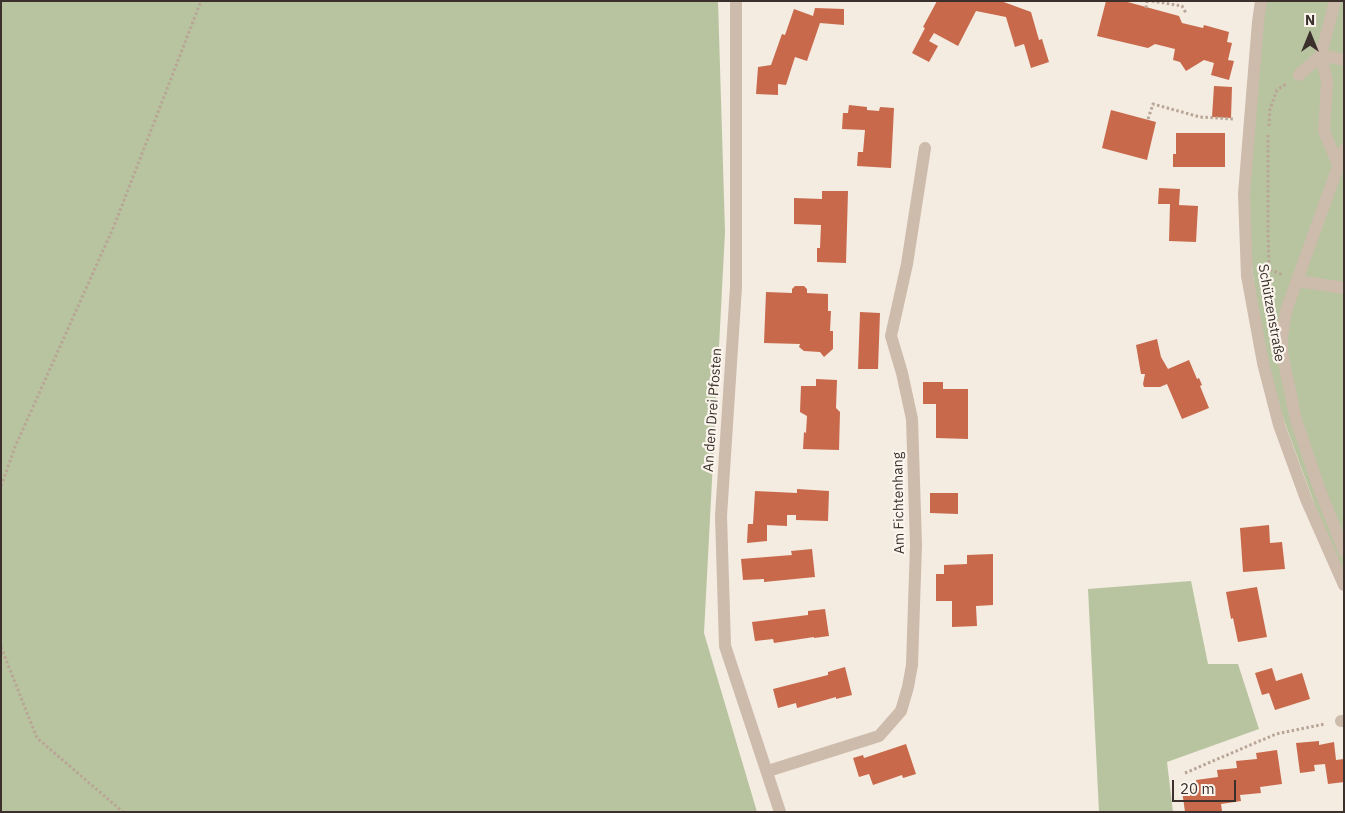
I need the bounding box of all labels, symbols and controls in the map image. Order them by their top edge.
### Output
north arrow [1285,10,1335,60]
text: N [1305,11,1315,29]
street label: Schützenstraße [1254,263,1288,363]
street label: An den Drei Pfosten [700,347,726,473]
street label: Am Fichtenhang [890,452,908,554]
scale bar [1175,770,1239,802]
text: 20 m [1180,779,1215,798]

